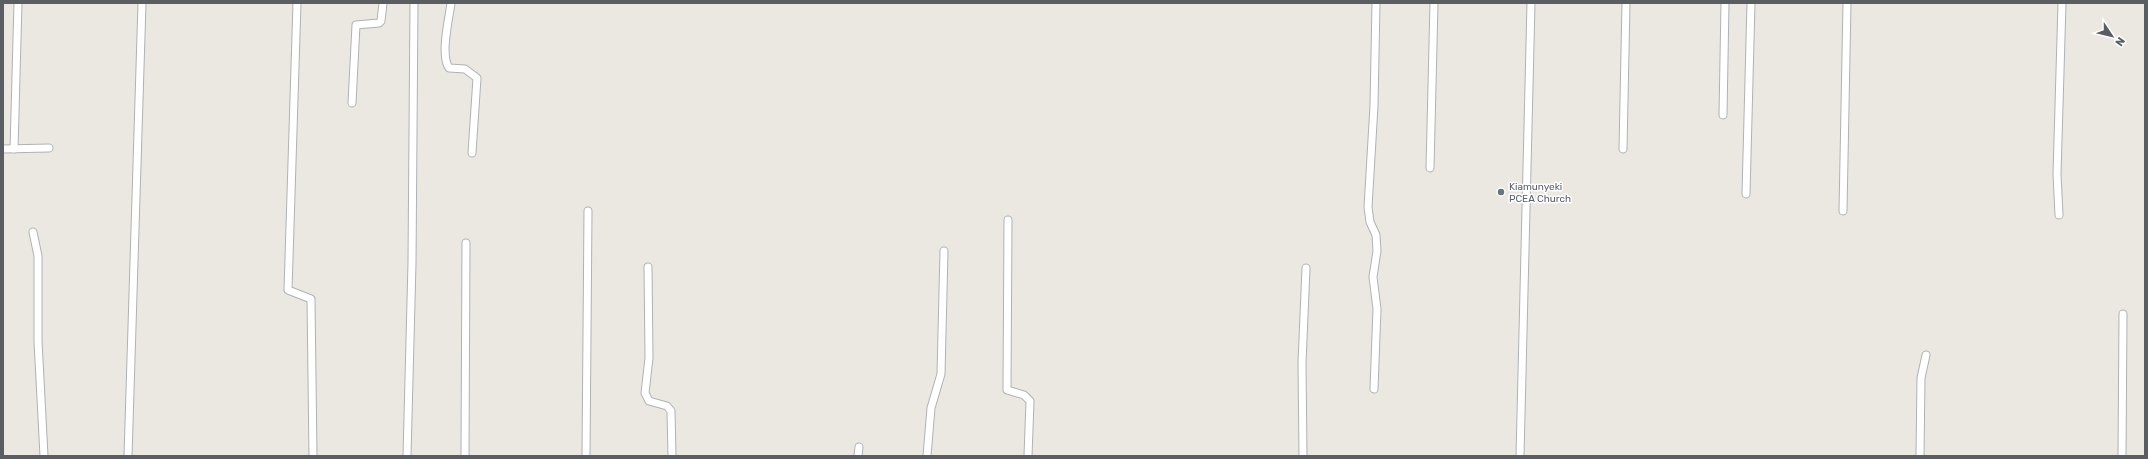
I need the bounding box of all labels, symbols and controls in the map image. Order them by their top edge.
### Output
north arrow [2092,16,2132,56]
text: N [2112,34,2127,48]
place label: Kiamunyeki PCEA Church [1509,181,1571,205]
marker: Kiamunyeki PCEA Church [1496,187,1506,197]

